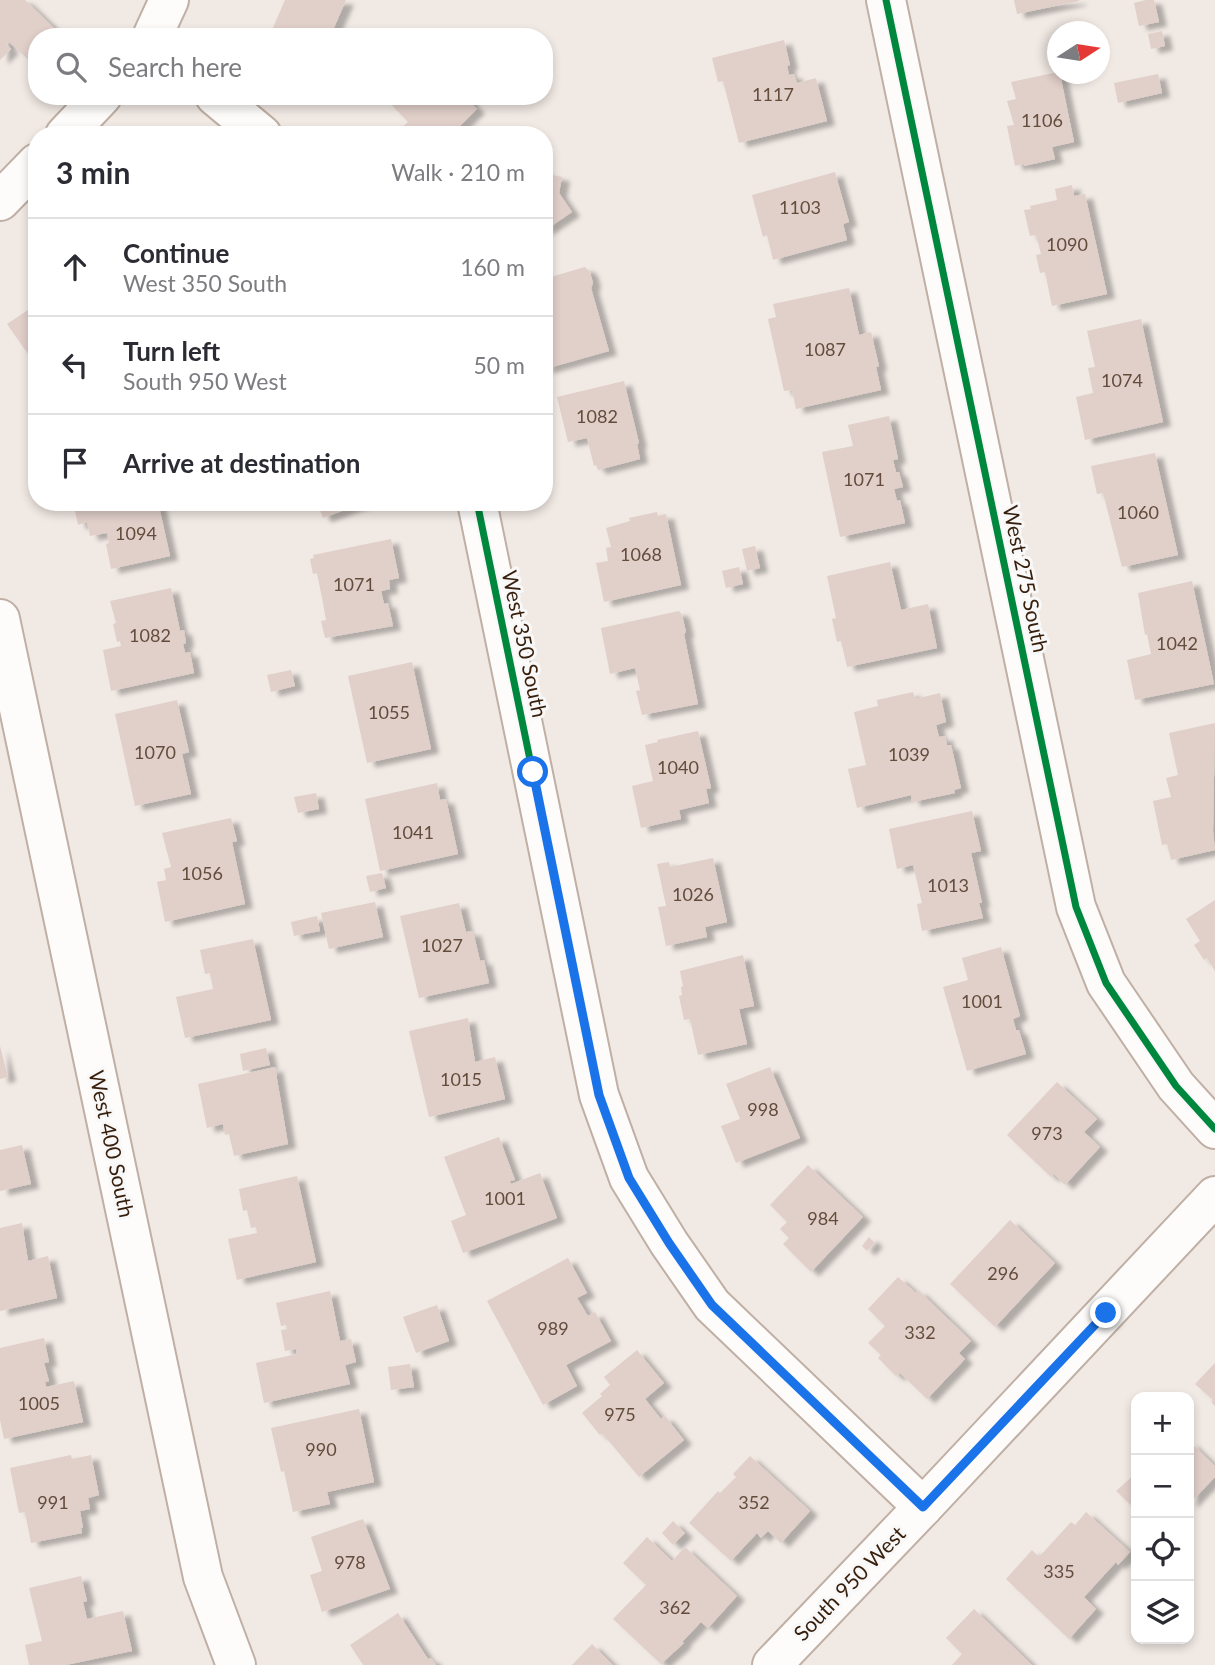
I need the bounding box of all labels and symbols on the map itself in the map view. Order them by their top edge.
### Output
north arrow [1047,21,1110,84]
house number: 1117 [752,83,794,105]
house number: 1106 [1021,109,1063,131]
house number: 1103 [779,196,821,218]
house number: 1090 [1046,233,1088,255]
house number: 1087 [804,338,846,360]
house number: 1074 [1101,369,1143,391]
house number: 1082 [576,405,618,427]
house number: 1071 [843,468,885,490]
house number: 1060 [1117,501,1159,523]
street label: West 275 South [999,503,1054,655]
house number: 1094 [115,522,157,544]
house number: 1068 [620,543,662,565]
street label: West 350 South [498,568,553,720]
house number: 1071 [333,573,375,595]
house number: 1082 [129,624,171,646]
house number: 1042 [1156,632,1198,654]
house number: 1055 [368,701,410,723]
house number: 1070 [134,741,176,763]
house number: 1039 [888,743,930,765]
route start [517,756,548,787]
house number: 1040 [657,756,699,778]
house number: 1041 [392,821,434,843]
house number: 1056 [181,862,223,884]
house number: 1013 [927,874,969,896]
house number: 1026 [672,883,714,905]
house number: 1027 [421,934,463,956]
house number: 1001 [961,990,1003,1012]
street label: West 400 South [85,1068,140,1220]
house number: 1015 [440,1068,482,1090]
house number: 998 [747,1098,779,1120]
house number: 973 [1031,1122,1063,1144]
house number: 1001 [484,1187,526,1209]
house number: 984 [807,1207,839,1229]
house number: 296 [987,1262,1019,1284]
route end [1090,1297,1121,1328]
house number: 989 [537,1317,569,1339]
house number: 332 [904,1321,936,1343]
house number: 1005 [18,1392,60,1414]
house number: 975 [604,1403,636,1425]
house number: 990 [305,1438,337,1460]
house number: 991 [37,1491,69,1513]
house number: 352 [738,1491,770,1513]
street label: South 950 West [788,1520,910,1645]
house number: 978 [334,1551,366,1573]
house number: 335 [1043,1560,1075,1582]
house number: 362 [659,1596,691,1618]

